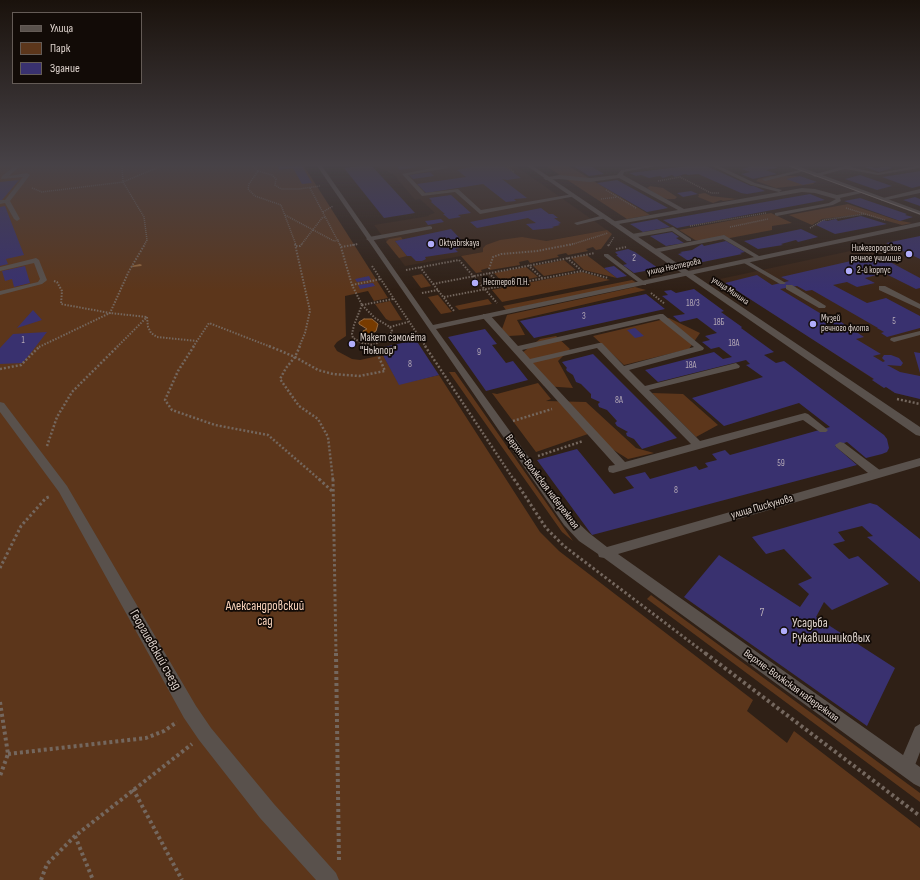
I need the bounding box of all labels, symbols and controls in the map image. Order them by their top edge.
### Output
legend [12,12,142,84]
text: Улица [50,21,73,36]
text: Парк [50,41,70,56]
text: Здание [50,61,80,76]
marker: Oktyabrskaya [426,239,436,249]
place label: Oktyabrskaya [439,239,480,249]
place label: Нижегородское речное училище [850,244,901,265]
marker: Нижегородское речное училище [904,249,914,259]
house number: 2 [632,254,636,264]
street label: улица Нестерова [646,256,702,278]
marker: 2-й корпус [844,266,854,276]
place label: 2-й корпус [857,266,891,276]
street label: улица Минина [709,275,751,307]
marker: Нестеров П.Н. [470,278,480,288]
place label: Нестеров П.Н. [483,278,529,288]
house number: 18/3 [686,299,700,309]
house number: 3 [582,312,586,322]
place label: Музей речного флота [821,314,869,335]
house number: 5 [892,317,896,327]
house number: 18Б [713,318,725,328]
marker: Музей речного флота [808,319,818,329]
place label: Макет самолёта "Ньюпор" [360,331,426,357]
house number: 1 [21,336,25,346]
marker: Макет самолёта "Ньюпор" [347,339,357,349]
house number: 18А [729,339,739,349]
house number: 9 [477,348,481,358]
house number: 8 [408,360,412,370]
house number: 18А [686,361,696,371]
house number: 8А [615,396,623,406]
street label: Верхне-Волжская набережная [502,432,582,532]
house number: 59 [777,459,785,469]
house number: 8 [674,486,678,496]
street label: улица Пискунова [729,492,795,522]
park label: Александровский сад [226,599,304,630]
house number: 7 [760,606,764,620]
street label: Георгиевский съезд [126,607,184,693]
place label: Усадьба Рукавишниковых [792,616,870,647]
marker: Усадьба Рукавишниковых [779,626,789,636]
street label: Верхне-Волжская набережная [741,647,841,725]

